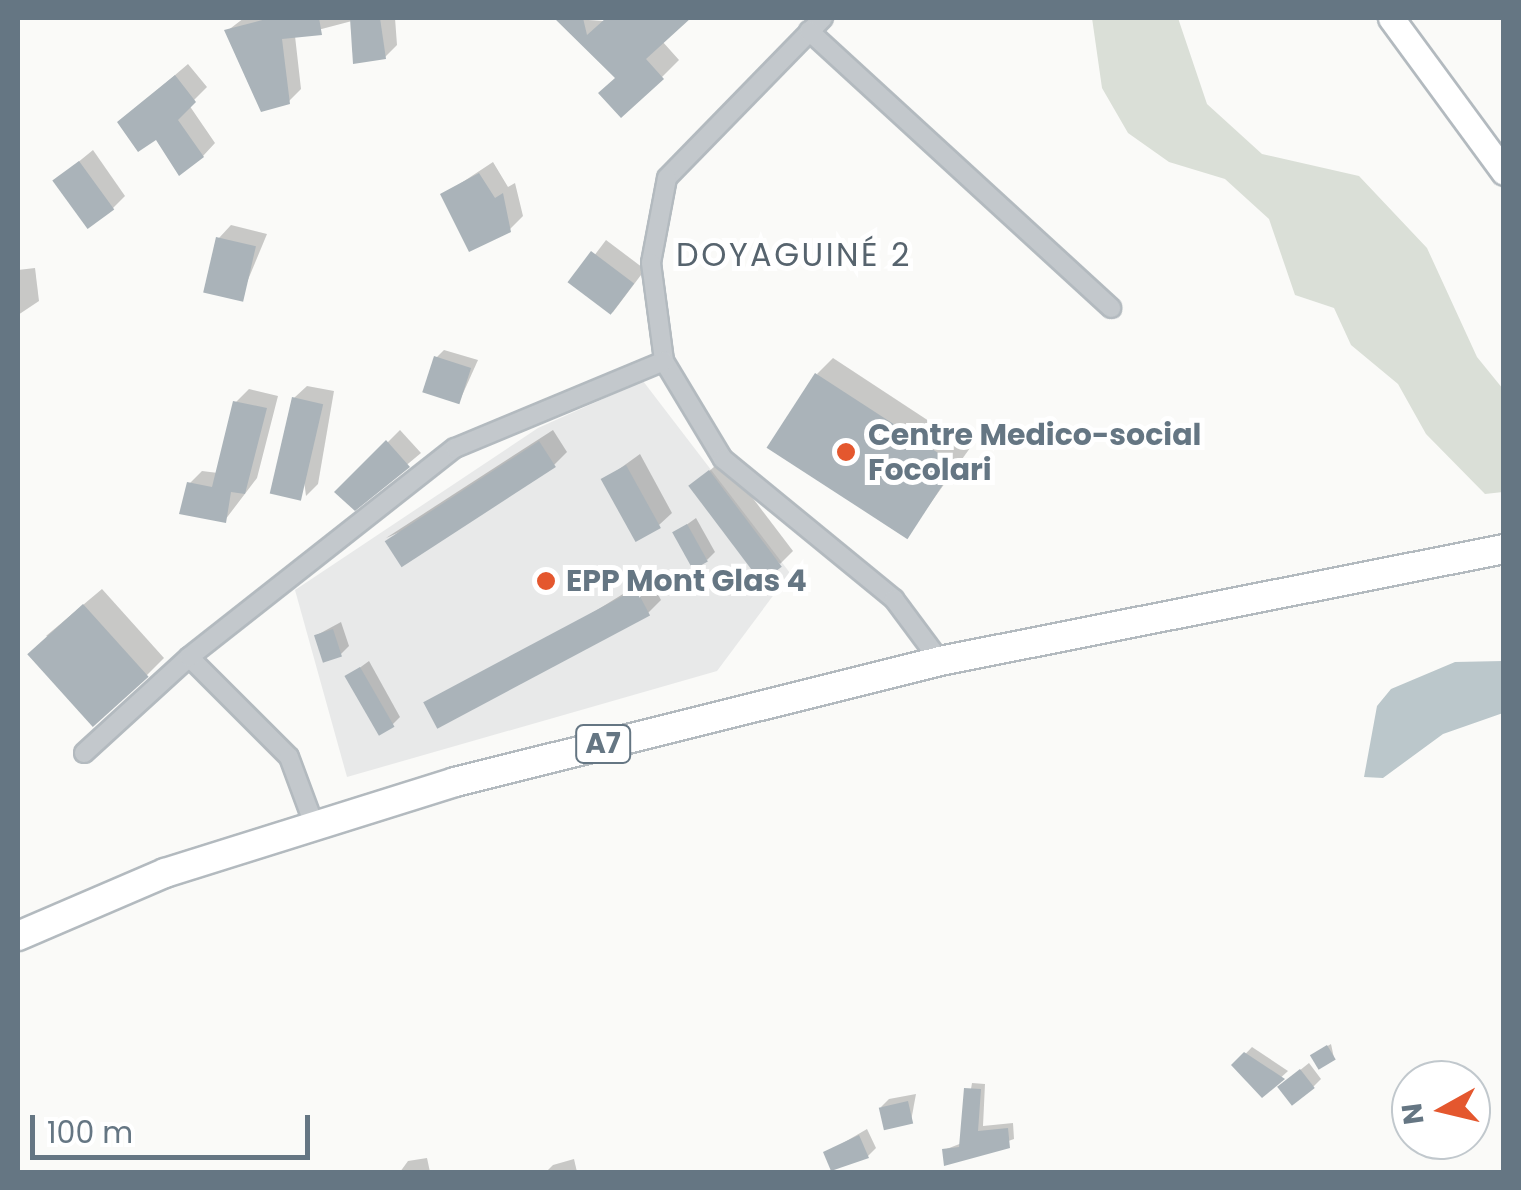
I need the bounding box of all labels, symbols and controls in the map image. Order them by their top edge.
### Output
district label: DOYAGUINÉ 2 [676,236,912,274]
place label: Centre Medico-social Focolari [868,417,1201,488]
marker: Centre Medico-social Focolari [833,439,859,465]
place label: EPP Mont Glas 4 [566,563,807,599]
marker: EPP Mont Glas 4 [535,570,557,592]
road number: A7 [573,721,633,767]
north arrow [1391,1060,1491,1160]
scale bar [35,1095,315,1157]
text: N [1392,1101,1434,1127]
text: 100 m [47,1111,133,1154]

